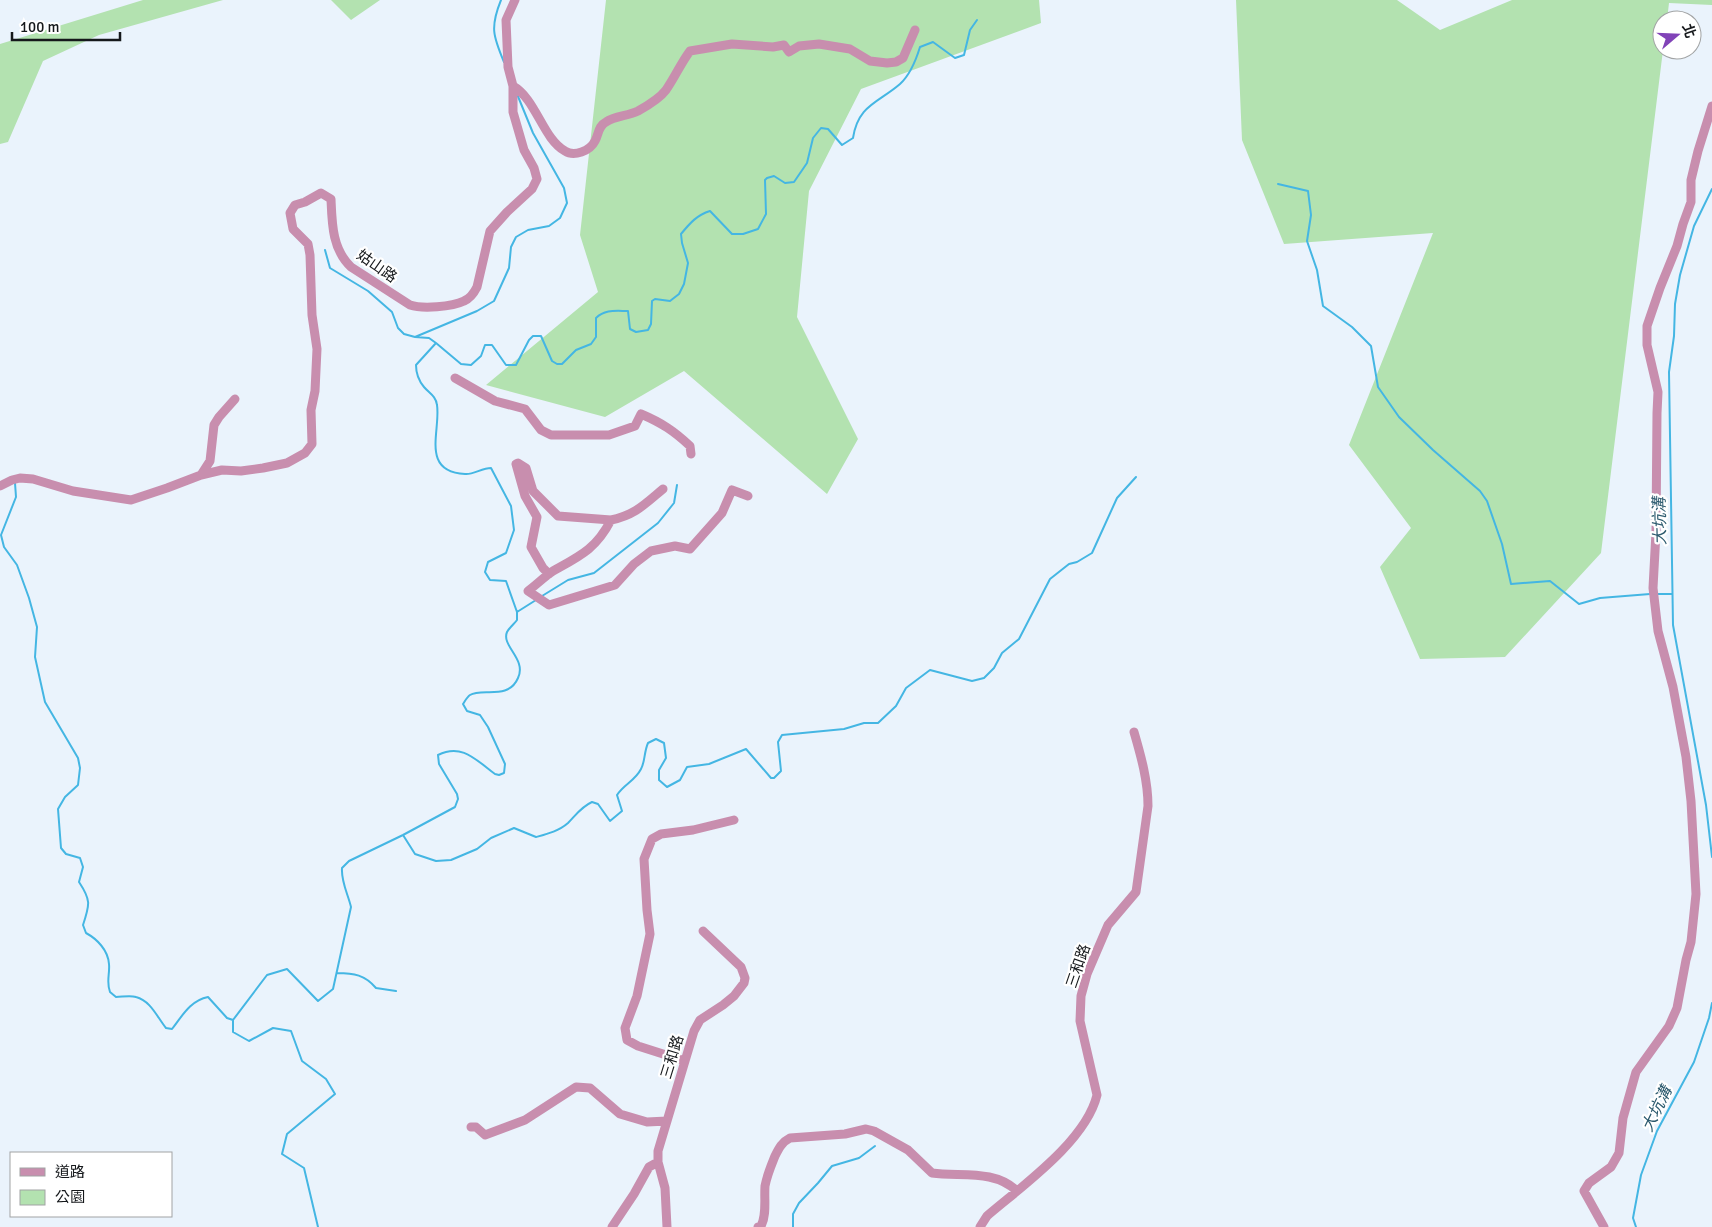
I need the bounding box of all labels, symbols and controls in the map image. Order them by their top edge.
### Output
scale bar [12,10,120,42]
north arrow [1652,10,1702,60]
text: 100 m [20,18,60,36]
text: 北 [1679,22,1699,40]
street label: 姑山路 [353,246,401,286]
water label: 大坑溝 [1650,495,1670,545]
street label: 三和路 [1062,942,1094,990]
street label: 三和路 [657,1033,687,1081]
water label: 大坑溝 [1637,1081,1677,1135]
legend [10,1152,172,1217]
text: 道路 [55,1163,85,1181]
text: 公園 [55,1188,85,1206]

